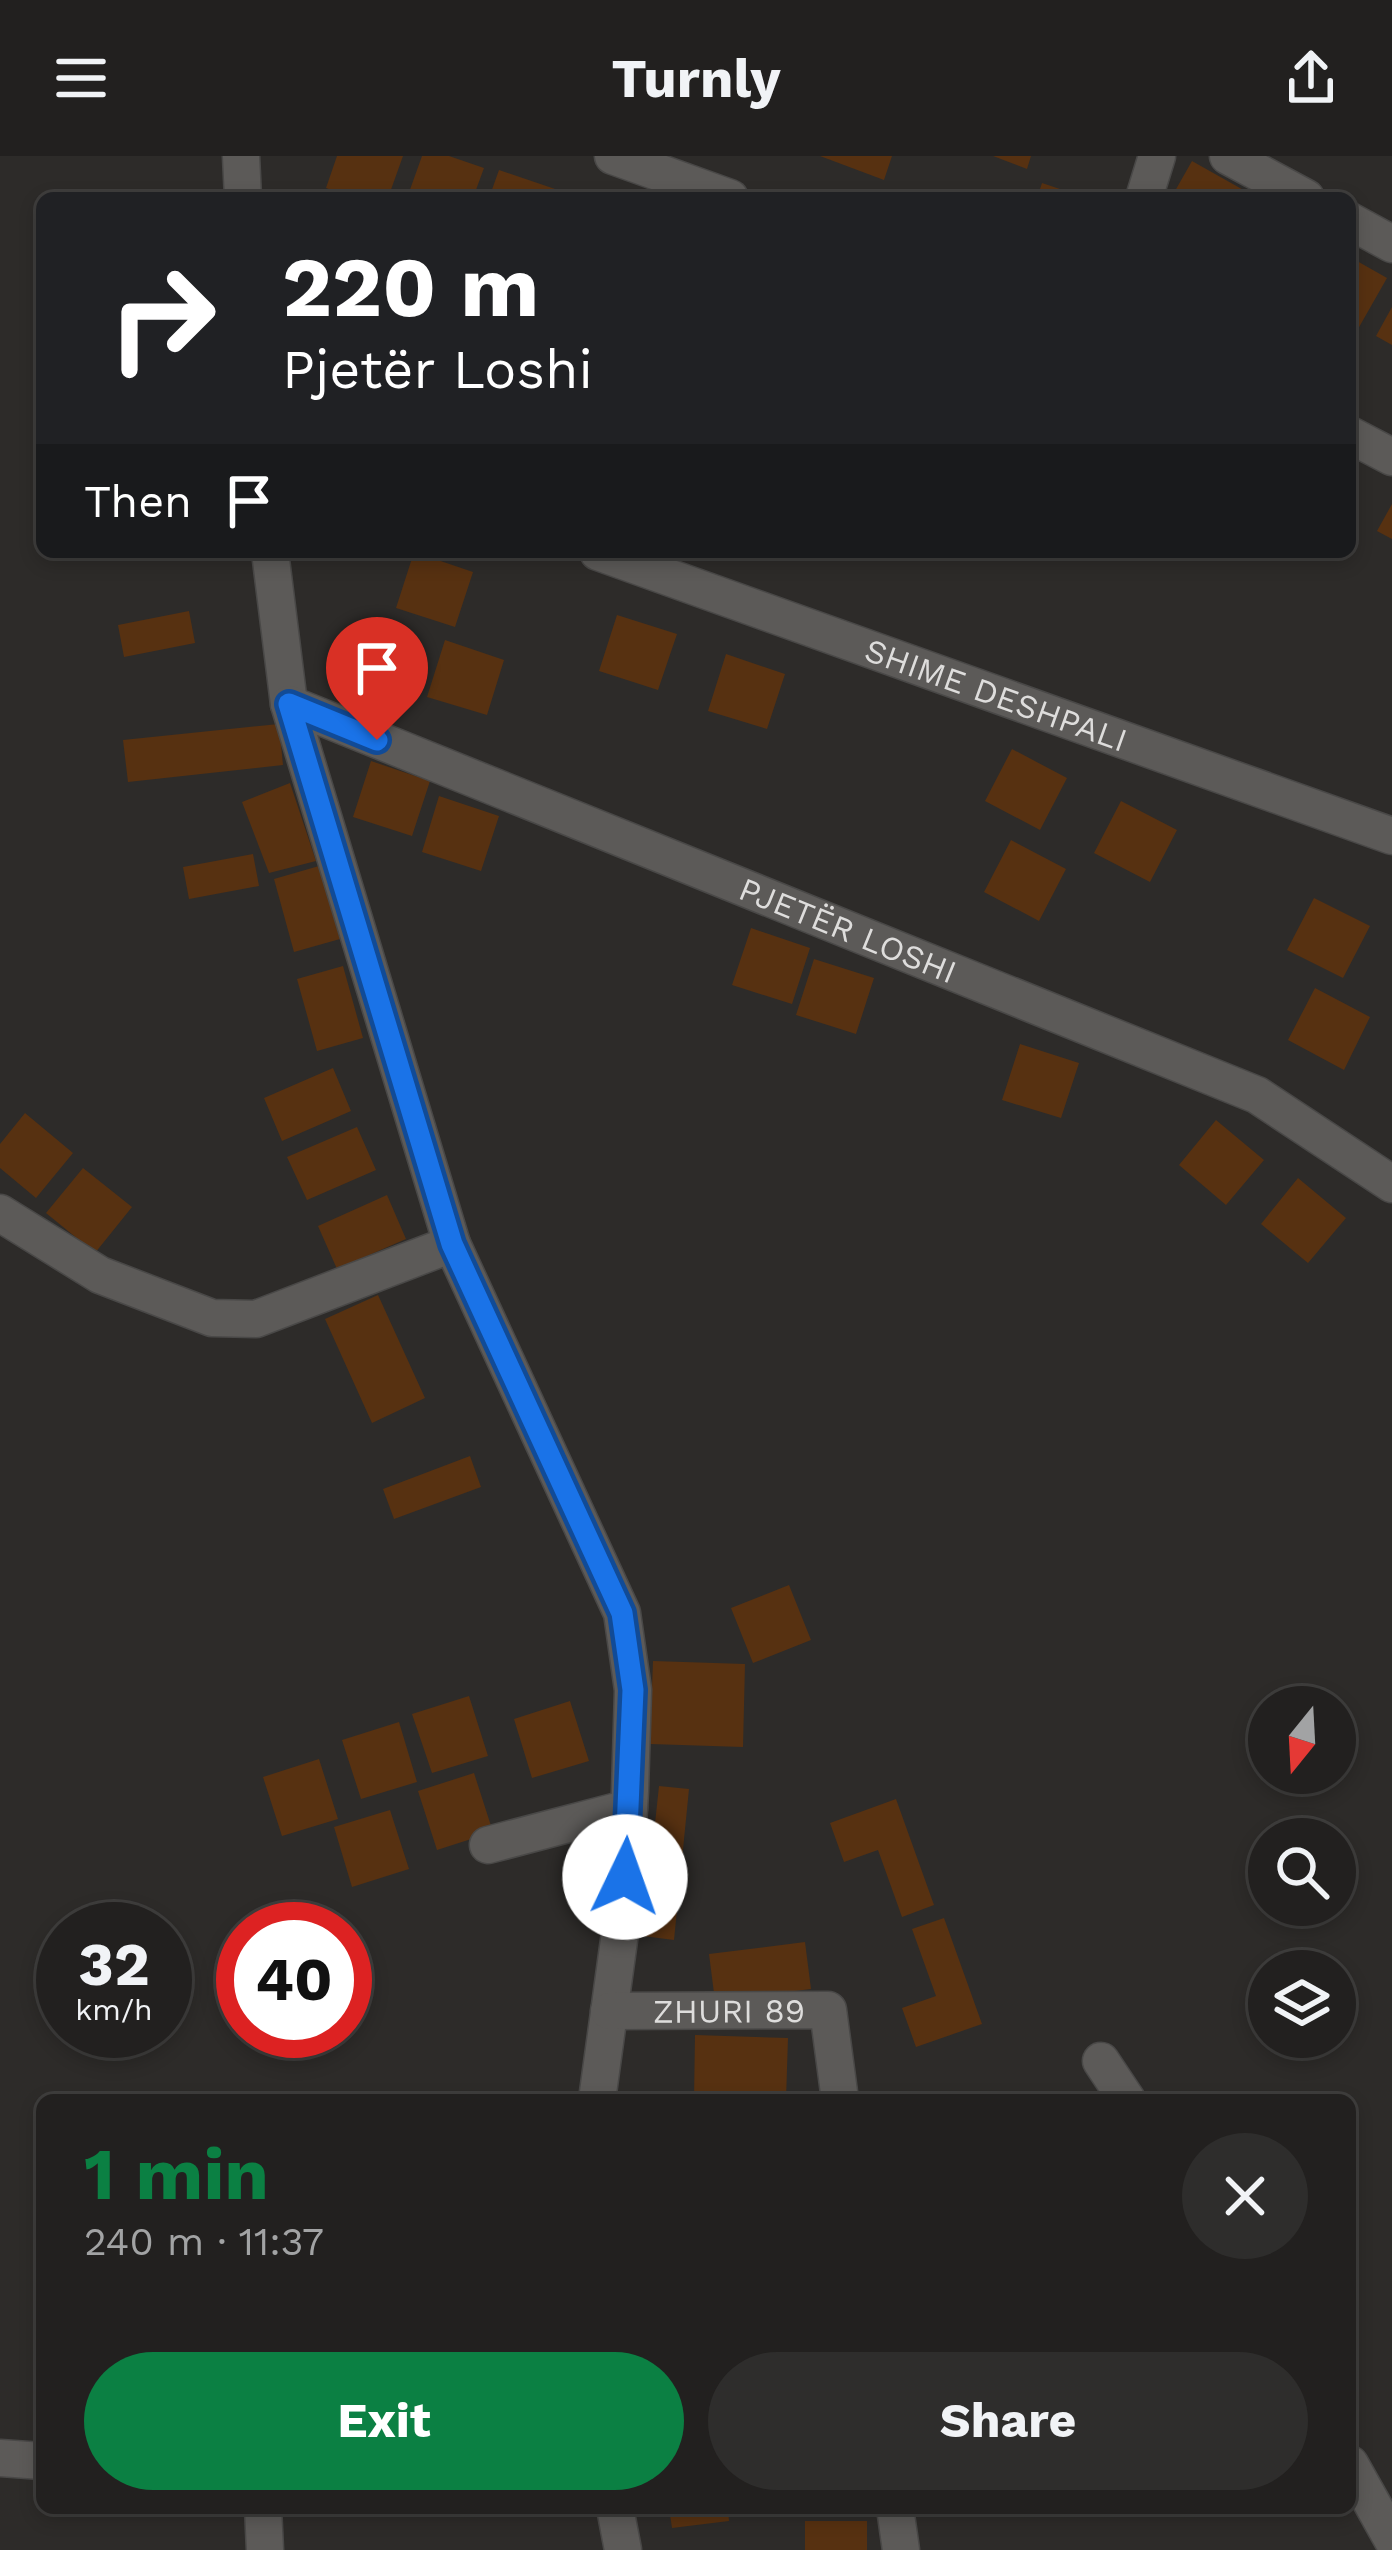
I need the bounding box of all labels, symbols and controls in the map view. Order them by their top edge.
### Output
icon: menu [48,45,114,111]
icon: share [1278,45,1344,111]
text: Turnly [611,47,781,110]
text: 220 m [282,238,539,336]
icon: right [84,240,240,396]
text: Pjetër Loshi [282,338,593,401]
icon: arrive [216,468,282,534]
text: Then [84,475,192,528]
pin [326,617,428,740]
street label: SHIME DESHPALI [860,630,1133,759]
icon: arrive [344,635,410,701]
street label: PJETËR LOSHI [734,869,962,991]
north arrow [1248,1686,1356,1794]
map controls [1248,1686,1356,2058]
position arrow [562,1814,688,1940]
button: search [1248,1818,1356,1926]
speed limit sign: 40 [216,1902,372,2058]
text: 32 [78,1929,150,2000]
button: layers [1248,1950,1356,2058]
street label: ZHURI 89 [653,1991,805,2030]
text: km/h [75,1992,153,2027]
text: 1 min [84,2132,269,2216]
button: close [1182,2133,1308,2259]
text: 240 m · 11:37 [84,2219,324,2264]
button: Exit [84,2352,684,2490]
button: Share [708,2352,1308,2490]

